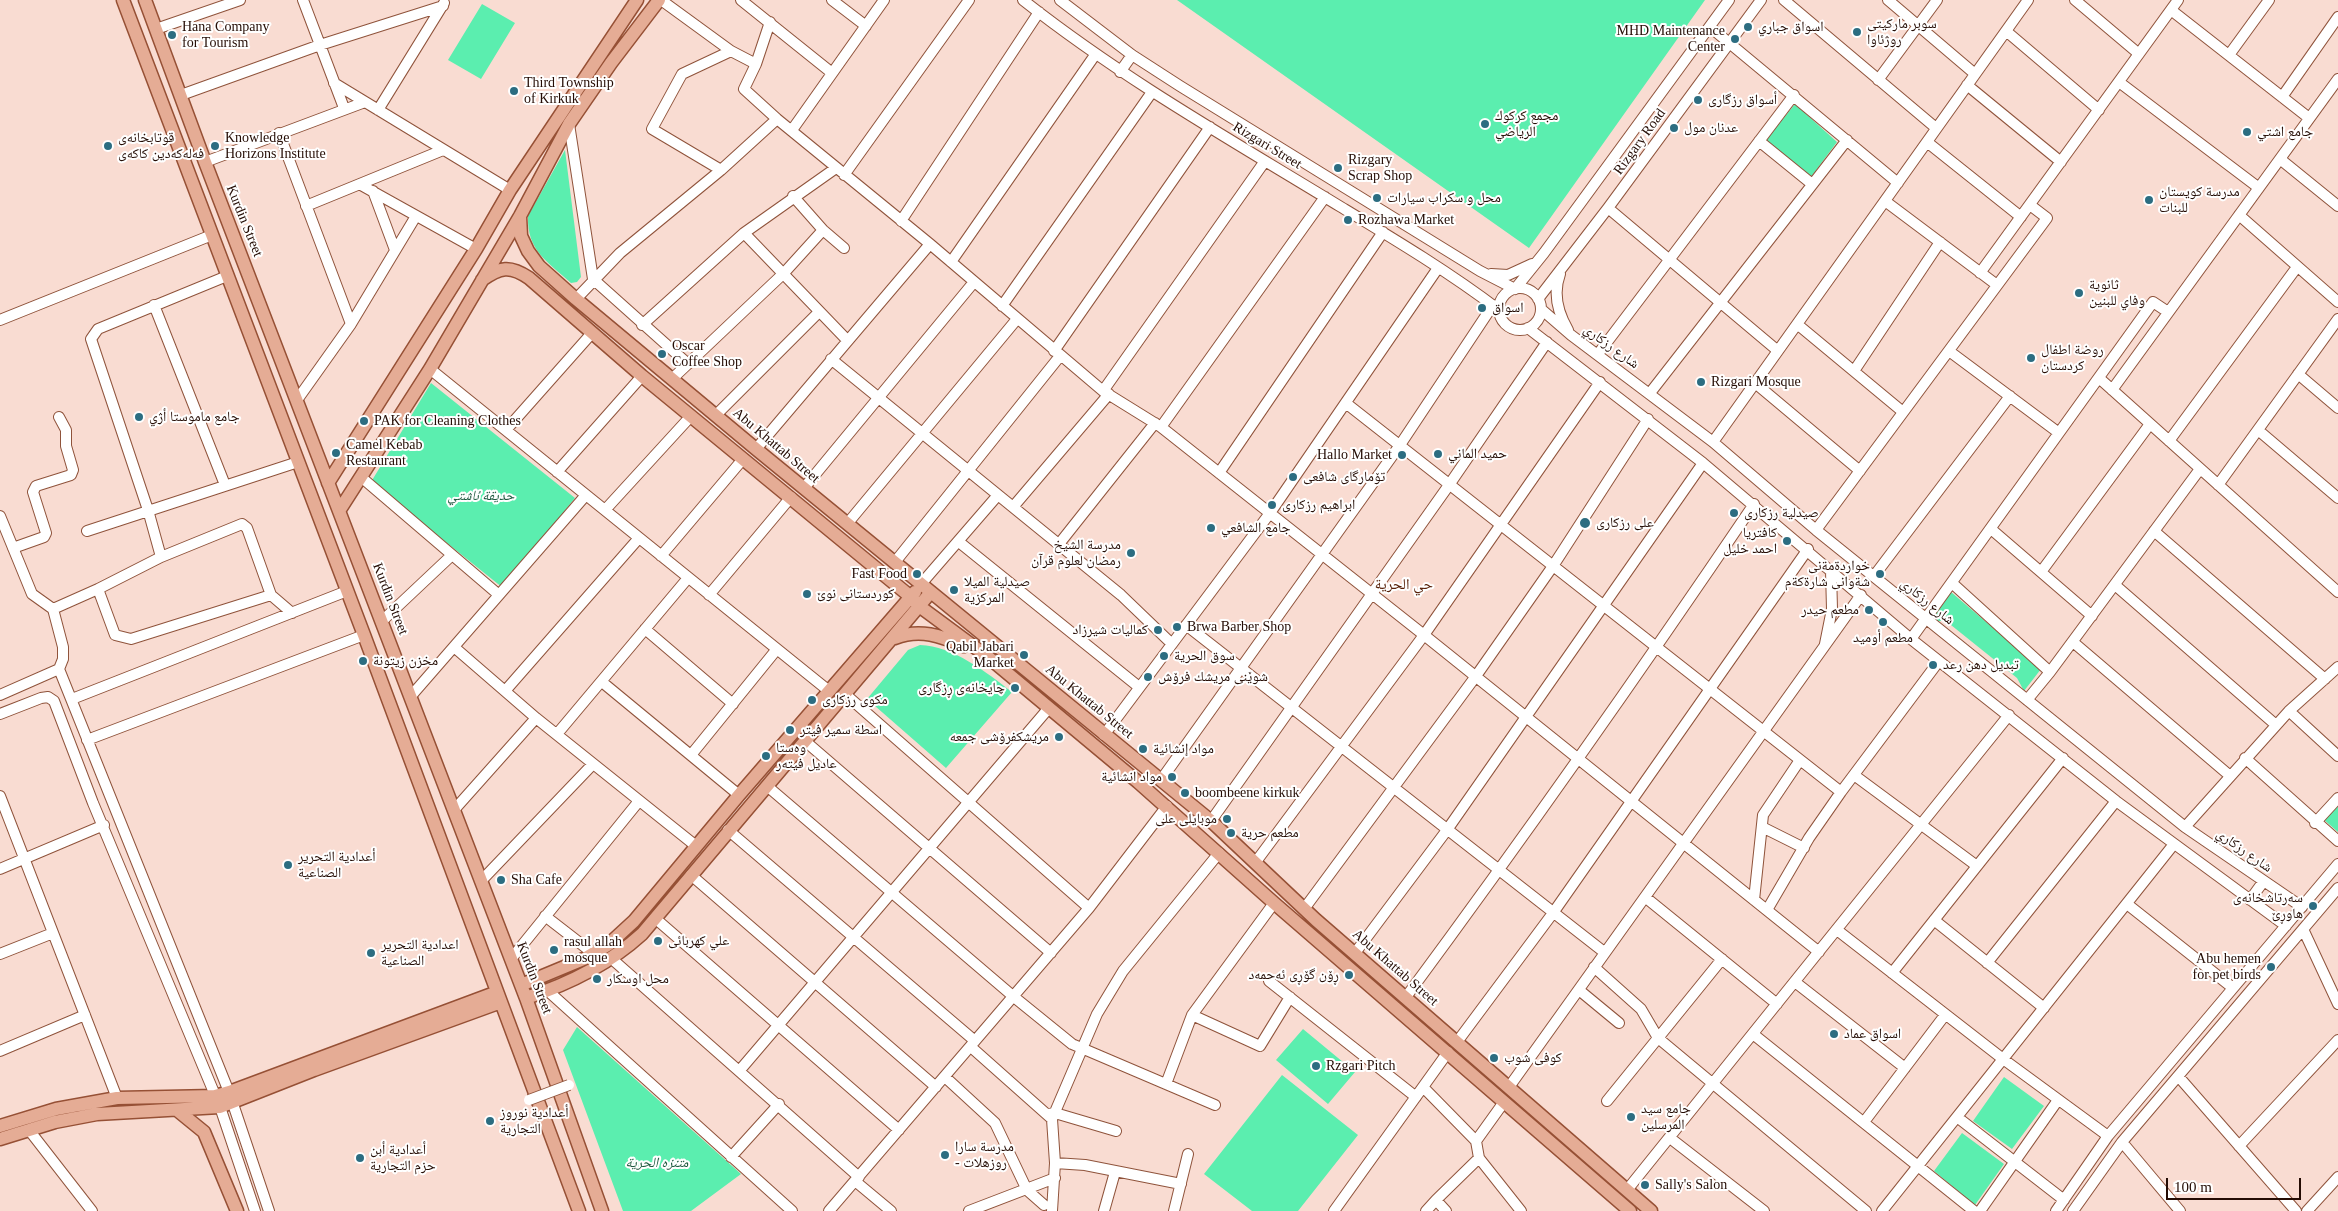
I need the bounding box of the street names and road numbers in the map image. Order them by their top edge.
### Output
street label: Rizgary Road [1610,106,1670,178]
street label: Rizgari Street [1230,119,1304,173]
street label: Kurdin Street [222,183,266,259]
street label: شارع رزكاري [1580,321,1642,373]
street label: Abu Khattab Street [729,405,823,487]
street label: Kurdin Street [369,561,411,637]
street label: شارع رزكاري [1897,575,1957,629]
street label: Abu Khattab Street [1042,661,1136,743]
street label: شارع رزكاري [2213,826,2275,876]
street label: Abu Khattab Street [1349,926,1441,1010]
street label: Kurdin Street [513,940,555,1016]

